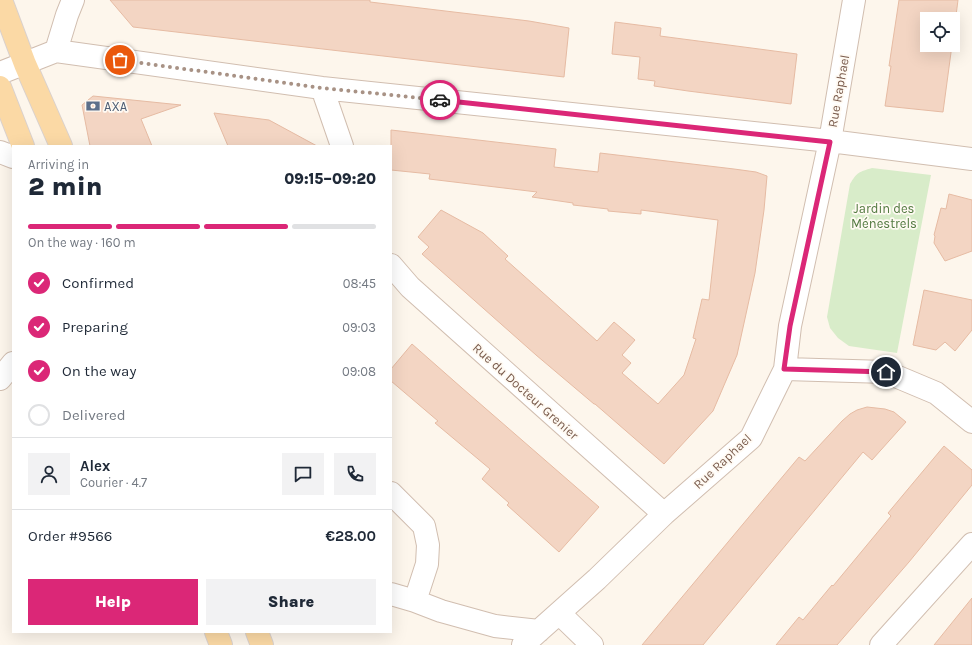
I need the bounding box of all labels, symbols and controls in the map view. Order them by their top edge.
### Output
map controls [920,12,960,52]
button: locate [920,12,960,52]
pin [103,43,137,77]
icon: bag [109,49,131,71]
street label: Rue Raphael [825,54,852,129]
courier [420,80,460,120]
icon: car [429,89,451,111]
bank icon: AXA [85,98,101,114]
place label: AXA [104,99,128,114]
text: Arriving in [28,157,89,172]
text: 09:15–09:20 [284,170,376,188]
text: 2 min [28,171,103,202]
park label: Jardin des Ménestrels [851,201,917,231]
text: On the way · 160 m [28,235,136,250]
icon: check [28,272,50,294]
text: Confirmed [62,274,134,292]
text: 08:45 [343,276,376,291]
icon: check [28,316,50,338]
text: Preparing [62,318,128,336]
text: 09:03 [342,320,376,335]
street label: Rue du Docteur Grenier [470,340,582,443]
pin [869,355,903,389]
icon: check [28,360,50,382]
icon: home [875,361,897,383]
text: On the way [62,362,136,380]
text: 09:08 [342,364,376,379]
text: Delivered [62,406,126,424]
street label: Rue Raphael [690,431,754,492]
button: person [28,453,70,495]
button: chat [282,453,324,495]
button: phone [334,453,376,495]
text: Alex [80,457,110,475]
text: Courier · 4.7 [80,475,147,490]
text: Order #9566 [28,527,112,545]
text: €28.00 [326,527,376,545]
button: Help [28,579,198,625]
button: Share [206,579,376,625]

